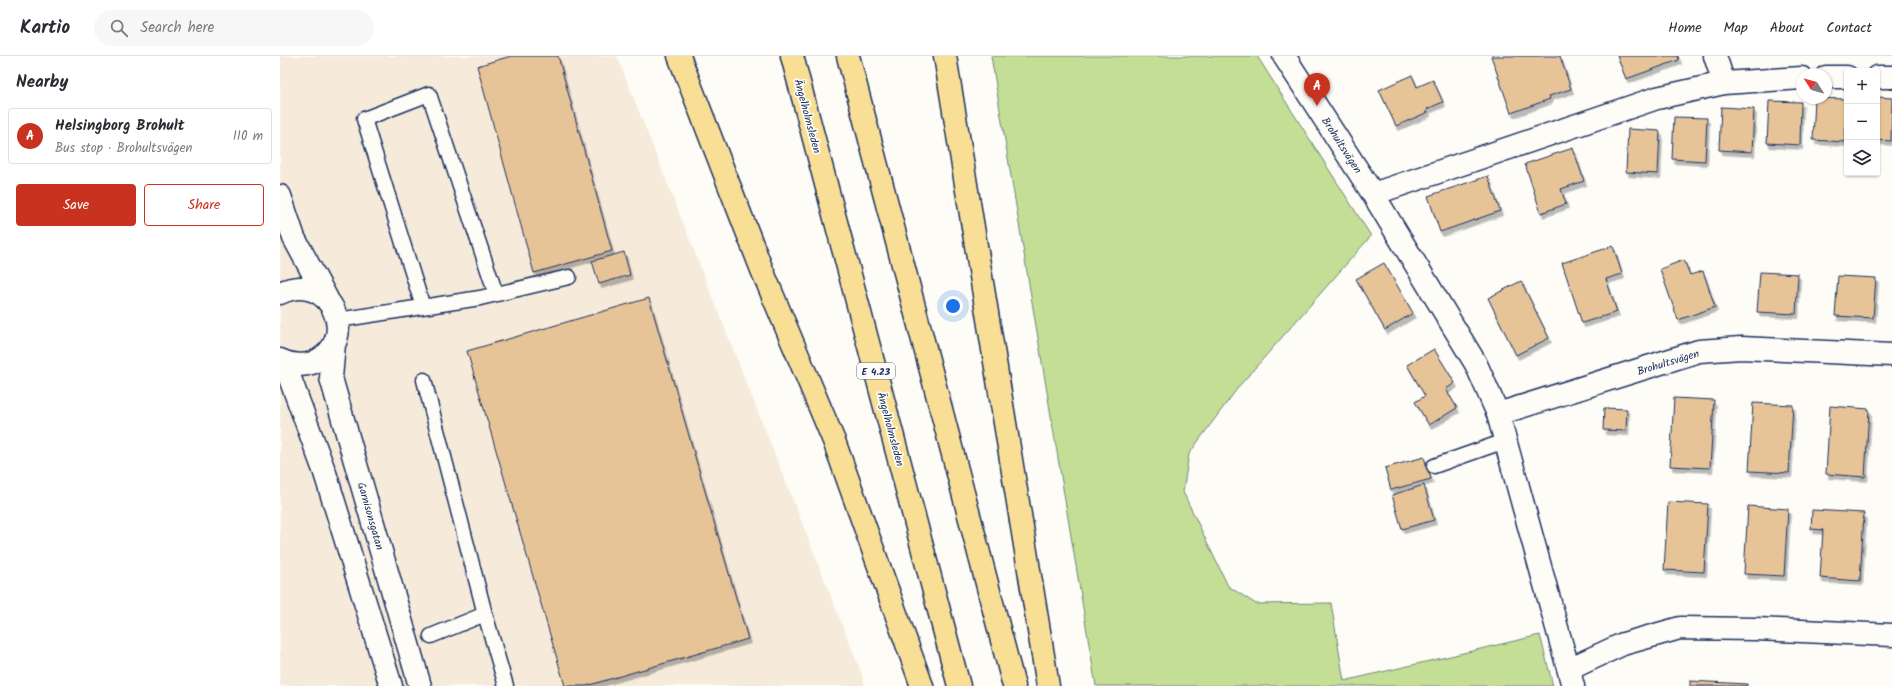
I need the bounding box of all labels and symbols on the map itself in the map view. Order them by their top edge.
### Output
north arrow [1796,68,1832,104]
pin: A [1304,73,1330,106]
street label: Ängelholmsleden [788,77,826,156]
street label: Brohultsvägen [1316,114,1366,178]
your location [943,296,963,316]
street label: Brohultsvägen [1635,345,1702,381]
road number: E 4.23 [857,363,895,379]
street label: Ängelholmsleden [871,390,909,469]
street label: Garnisonsgatan [352,480,388,552]

